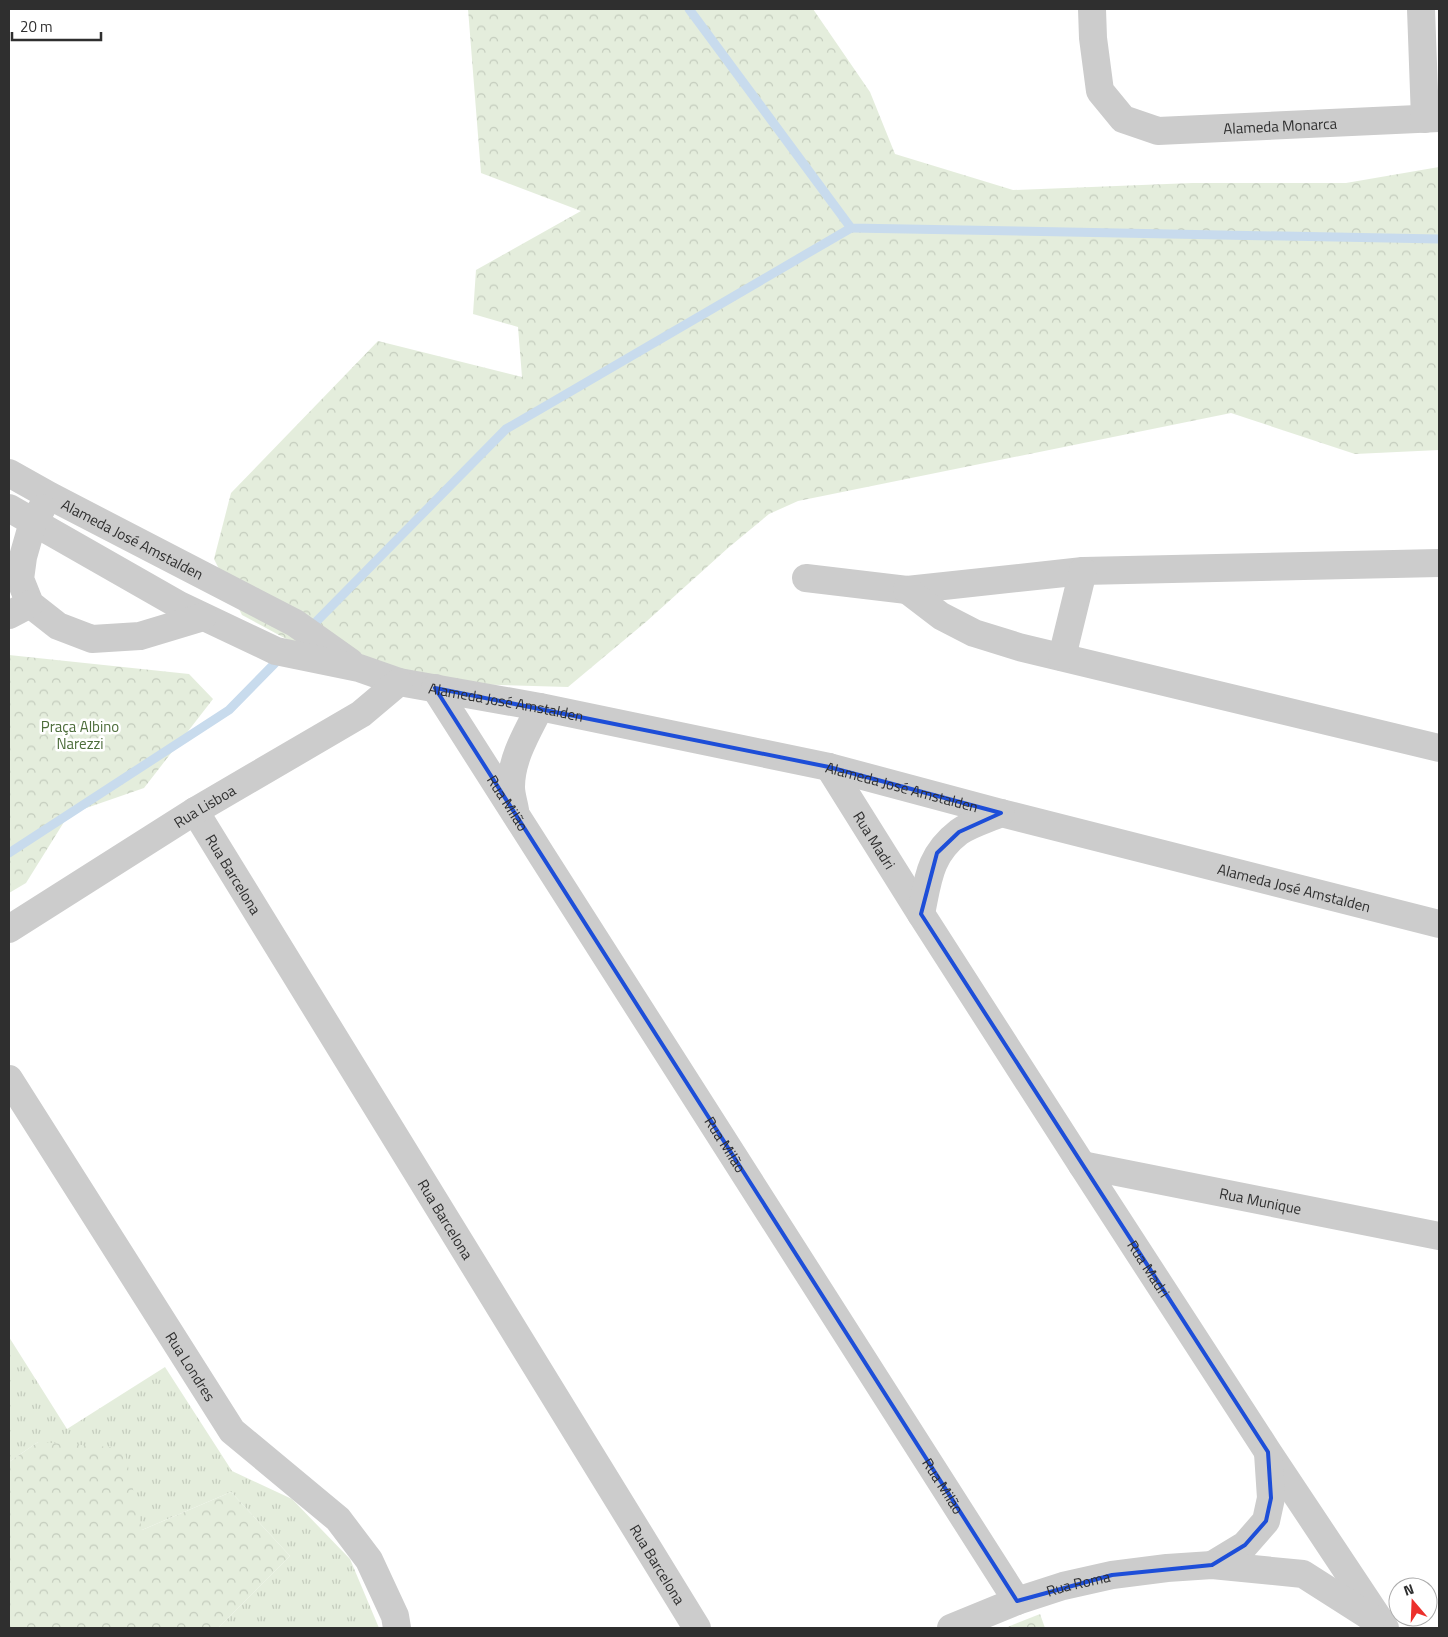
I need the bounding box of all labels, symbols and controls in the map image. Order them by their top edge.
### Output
scale bar [12,10,101,42]
text: 20 m [20,15,53,38]
street label: Alameda Monarca [1223,111,1338,139]
street label: Alameda José Amstalden [57,492,208,585]
street label: Alameda José Amstalden [427,676,586,727]
park label: Praça Albino Narezzi [41,715,119,755]
street label: Alameda José Amstalden [823,755,981,818]
street label: Rua Milão [482,770,535,835]
street label: Rua Lisboa [169,778,240,833]
street label: Rua Madri [848,806,901,873]
street label: Rua Barcelona [200,829,268,919]
street label: Alameda José Amstalden [1215,857,1373,918]
street label: Rua Milão [699,1112,752,1177]
street label: Rua Barcelona [412,1174,480,1264]
street label: Rua Munique [1217,1181,1304,1220]
street label: Rua Madri [1122,1235,1176,1302]
street label: Rua Londres [160,1327,222,1406]
street label: Rua Milão [917,1453,970,1518]
street label: Rua Barcelona [624,1519,692,1609]
street label: Rua Roma [1043,1564,1113,1602]
north arrow [1388,1577,1438,1627]
text: N [1401,1578,1417,1601]

